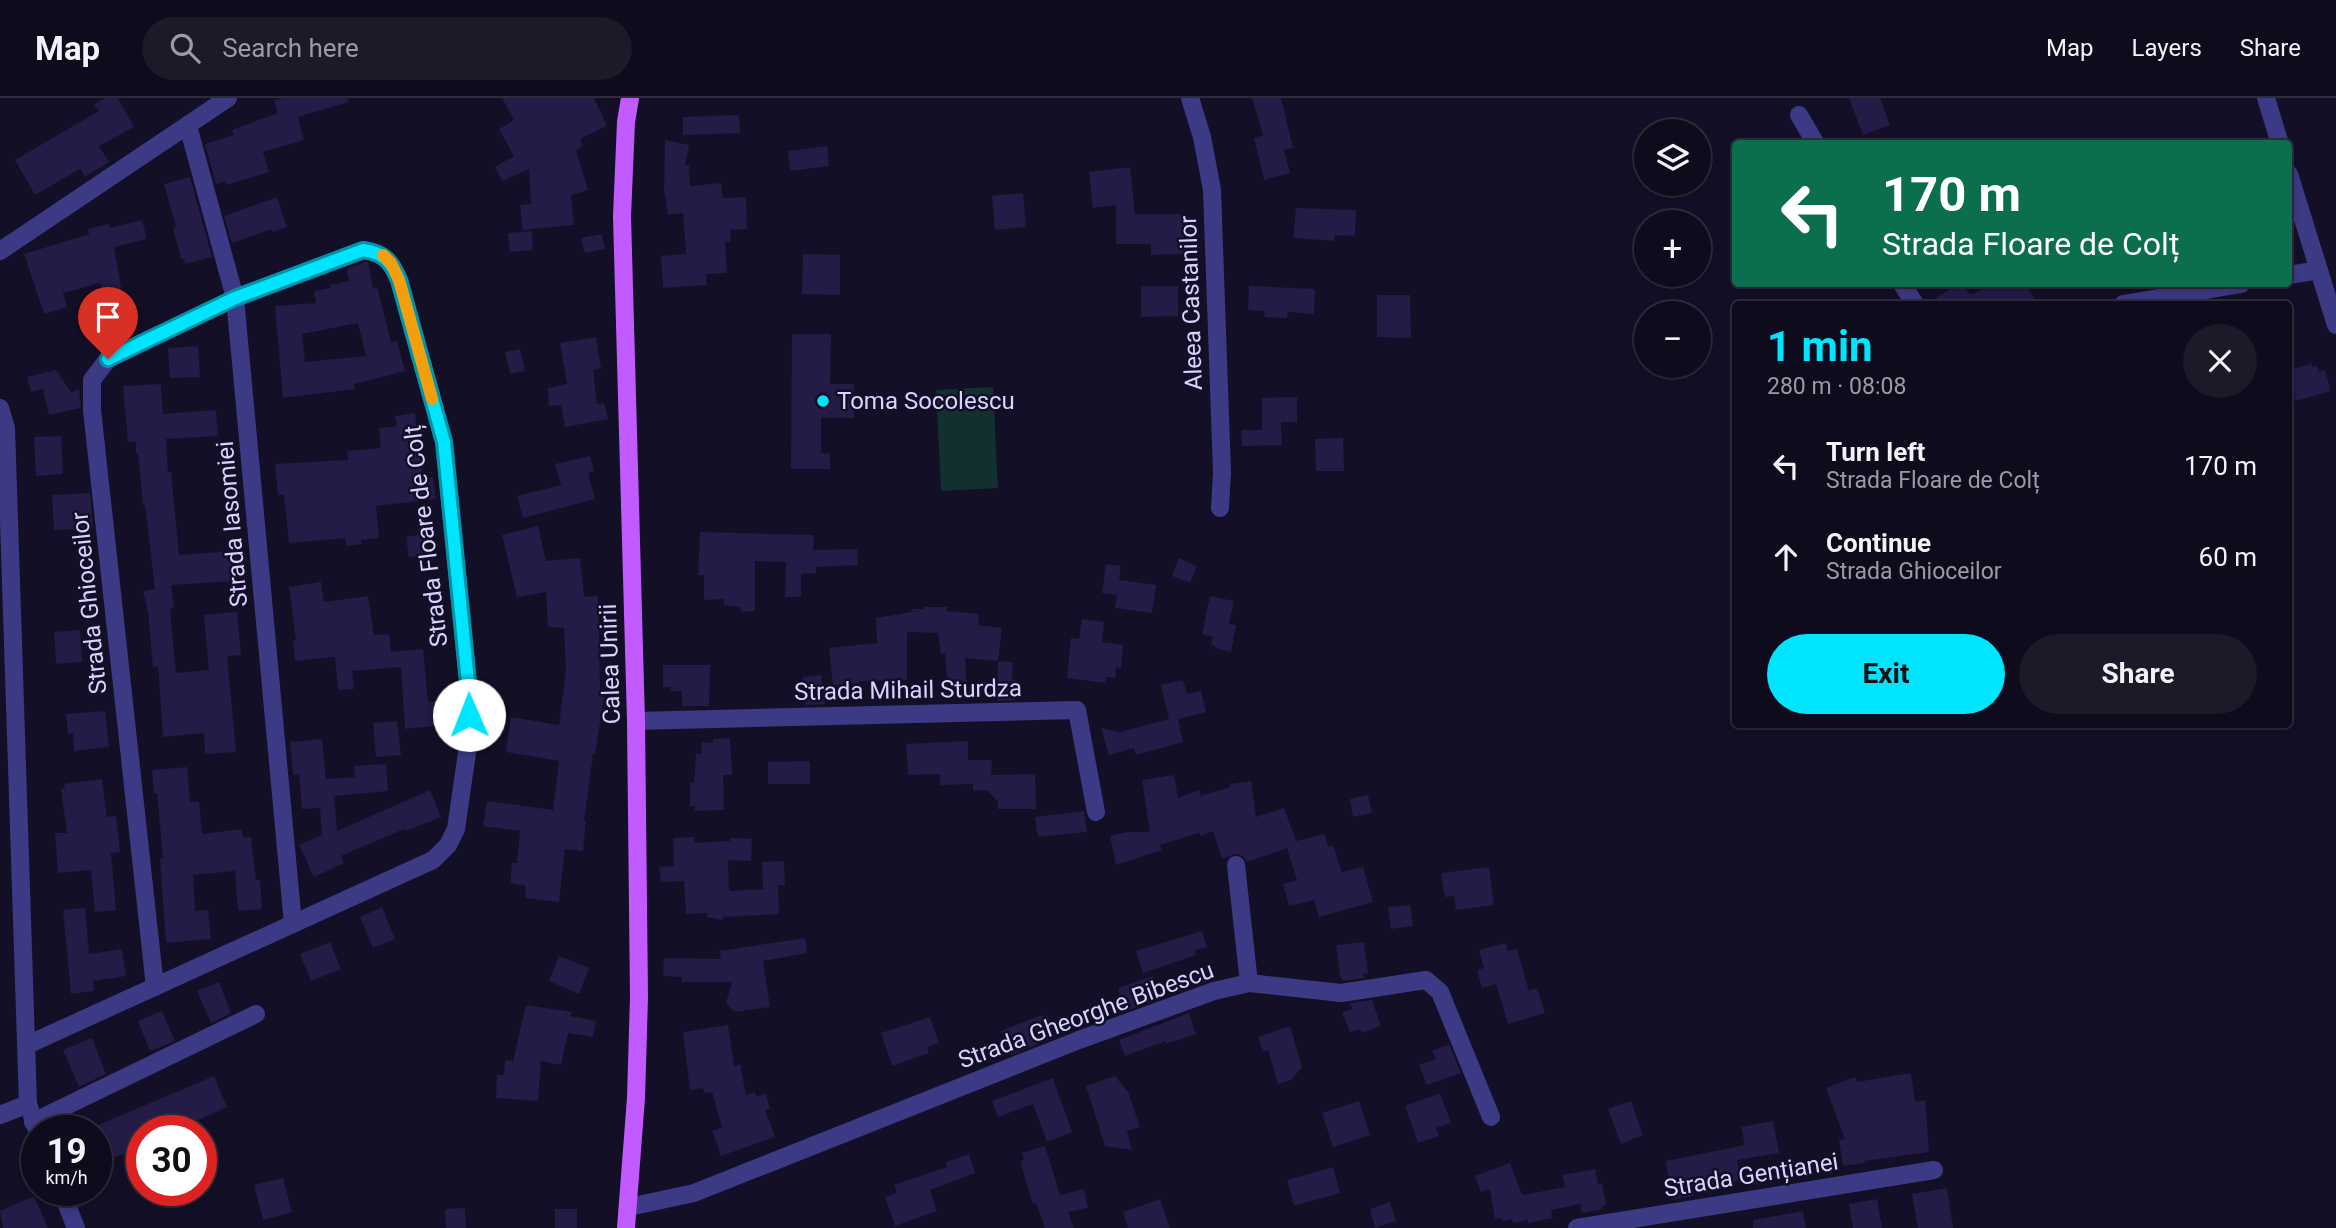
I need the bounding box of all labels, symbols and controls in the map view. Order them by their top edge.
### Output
search box [142,17,632,80]
text: Map [35,29,100,68]
icon: search [166,29,204,67]
text: Search here [222,33,359,63]
text: Map [2046,34,2094,62]
text: Layers [2132,34,2202,62]
text: Share [2240,34,2301,62]
map controls [1634,119,1711,378]
button: layers [1634,119,1711,196]
text: 170 m [1882,166,2021,223]
icon: left [1767,168,1858,259]
button: + [1634,210,1711,287]
street label: Aleea Castanilor [1174,215,1208,391]
text: Strada Floare de Colț [1882,225,2179,263]
pin [78,287,138,359]
icon: arrive [89,298,127,336]
button: − [1634,301,1711,378]
text: 1 min [1767,322,1873,371]
button: close [2183,324,2257,398]
text: 280 m · 08:08 [1767,373,1906,400]
place label: Toma Socolescu [837,387,1015,415]
marker: Toma Socolescu [815,393,831,409]
street label: Strada Floare de Colț [398,423,453,648]
text: Turn left [1826,437,1925,467]
street label: Strada Iasomiei [211,440,253,608]
icon: left [1767,447,1805,485]
text: 170 m [2184,451,2257,481]
text: Strada Floare de Colț [1826,467,2040,494]
street label: Strada Ghioceilor [66,510,112,696]
text: Continue [1826,528,1931,558]
icon: ahead [1767,538,1805,576]
text: 60 m [2199,542,2257,572]
text: Strada Ghioceilor [1826,558,2002,585]
street label: Calea Unirii [594,603,626,725]
button: Exit [1767,634,2005,714]
button: Share [2019,634,2257,714]
street label: Strada Mihail Sturdza [794,674,1022,706]
position arrow [432,678,506,752]
street label: Strada Gheorghe Bibescu [954,956,1218,1074]
speed limit sign: 30 [126,1115,217,1206]
text: 19 [46,1131,87,1172]
street label: Strada Gențianei [1662,1147,1840,1203]
text: km/h [45,1167,88,1188]

